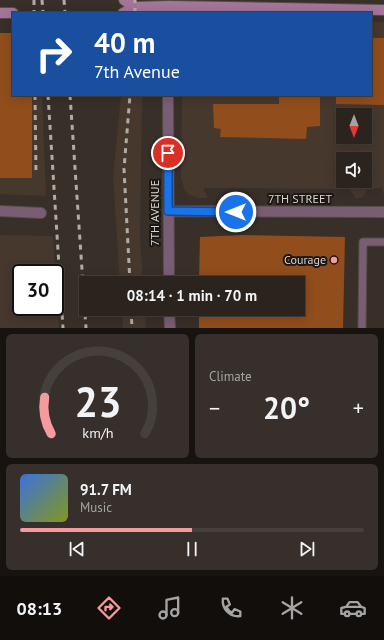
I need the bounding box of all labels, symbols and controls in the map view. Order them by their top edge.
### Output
text: 40 m [94,24,155,61]
icon: right [28,28,80,80]
text: 7th Avenue [94,60,180,83]
north arrow [336,108,372,144]
map controls [336,108,372,188]
pin [151,136,185,170]
icon: arrive [157,142,179,164]
button: sound [336,152,372,188]
street label: 7TH AVENUE [147,180,162,246]
position arrow [215,191,257,233]
street label: 7TH STREET [268,191,332,206]
place label: Courage [284,252,326,267]
marker: Courage [329,255,339,265]
speed limit sign: 30 [12,264,64,316]
text: 08:14 · 1 min · 70 m [127,286,257,305]
text: Climate [209,368,252,385]
text: 23 [74,375,121,428]
text: 20° [263,388,310,427]
text: − [209,394,220,422]
text: + [353,394,364,422]
text: km/h [82,423,113,442]
text: 91.7 FM [80,480,132,499]
text: Music [80,499,112,516]
icon: previous [66,538,88,560]
icon: pause [181,538,203,560]
icon: next [296,538,318,560]
icon: directions [95,594,123,622]
icon: music [156,594,184,622]
icon: phone [217,594,245,622]
icon: climate [278,594,306,622]
icon: car [339,594,367,622]
text: 08:13 [17,597,62,620]

